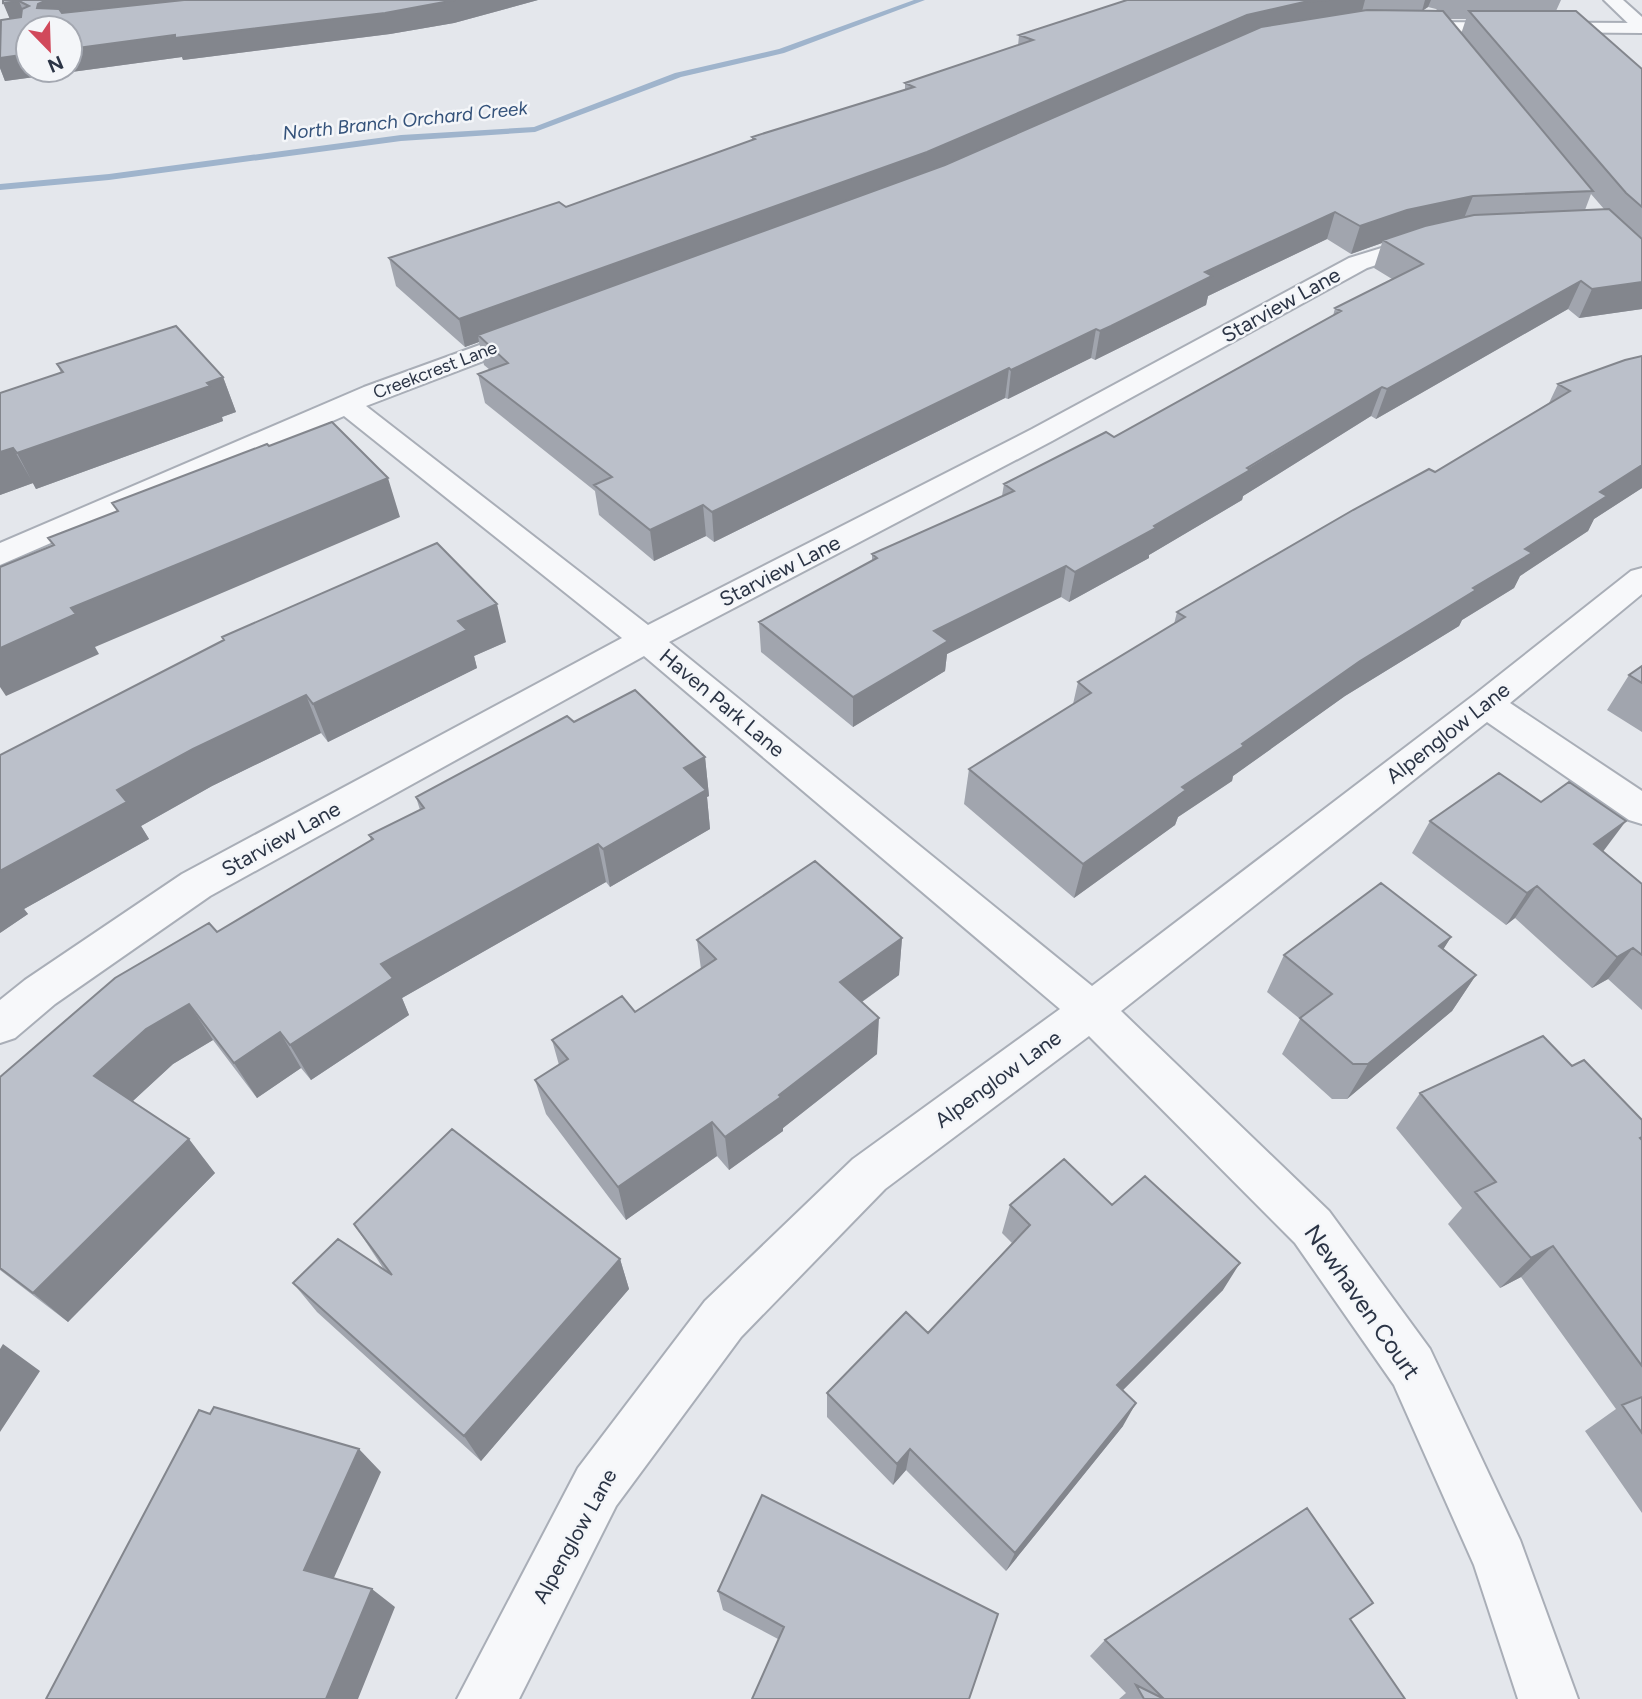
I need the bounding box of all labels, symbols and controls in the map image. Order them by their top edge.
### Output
north arrow [14,14,84,84]
text: N [44,51,67,78]
water label: North Branch Orchard Creek [281,96,529,145]
street label: Starview Lane [1217,262,1345,348]
street label: Creekcrest Lane [370,336,500,404]
street label: Starview Lane [715,529,844,612]
street label: Haven Park Lane [655,643,790,762]
street label: Alpenglow Lane [1381,677,1514,789]
street label: Starview Lane [217,796,345,882]
street label: Alpenglow Lane [930,1024,1066,1133]
street label: Newhaven Court [1298,1219,1427,1385]
street label: Alpenglow Lane [527,1464,622,1607]

